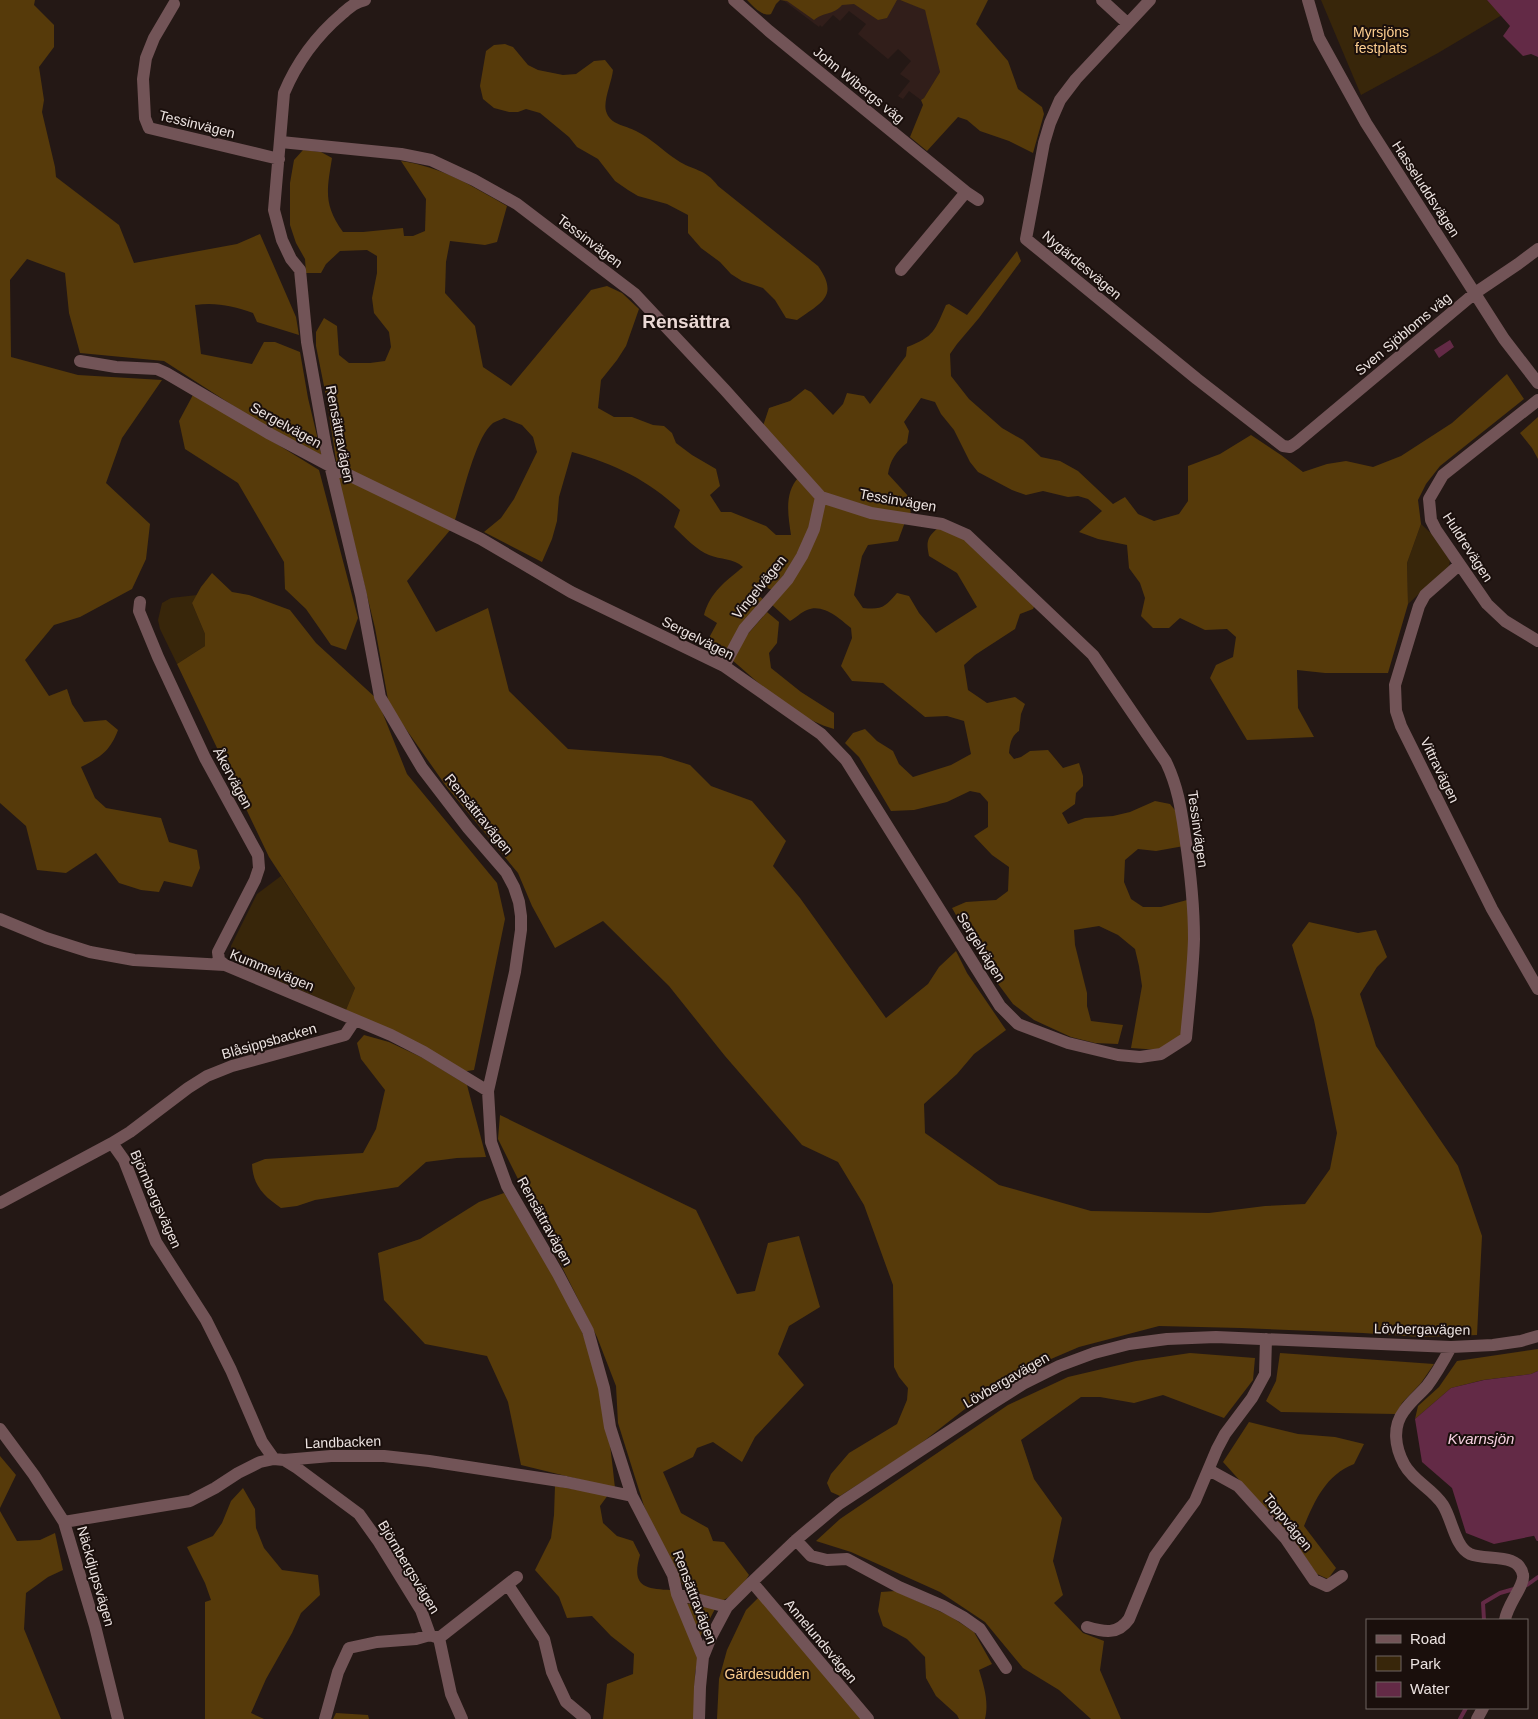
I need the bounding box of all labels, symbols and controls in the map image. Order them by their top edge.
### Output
park label: Myrsjöns festplats [1353,24,1409,56]
street label: John Wibergs väg [810,44,908,126]
street label: Tessinvägen [157,107,237,141]
street label: Hasseluddsvägen [1389,138,1463,240]
street label: Tessinvägen [554,211,626,271]
street label: Nygärdesvägen [1039,227,1125,303]
street label: Sven Sjöbloms väg [1352,289,1454,379]
district label: Rensättra [642,311,730,332]
street label: Rensättravägen [323,384,357,484]
street label: Sergelvägen [248,399,324,451]
street label: Tessinvägen [858,485,938,515]
street label: Huldrevägen [1440,509,1496,585]
street label: Vingelvägen [729,552,789,622]
street label: Sergelvägen [659,613,737,663]
street label: Vittravägen [1417,735,1463,805]
street label: Åkervägen [210,745,256,811]
street label: Rensättravägen [442,771,516,857]
street label: Tessinvägen [1185,789,1211,869]
street label: Sergelvägen [953,909,1009,985]
street label: Kummelvägen [228,946,316,994]
street label: Blåsippsbacken [220,1020,318,1062]
street label: Björnbergsvägen [127,1147,185,1251]
street label: Rensättravägen [514,1174,576,1268]
street label: Lövbergavägen [1374,1320,1470,1338]
street label: Lövbergavägen [960,1349,1052,1411]
water label: Kvarnsjön [1448,1430,1514,1447]
street label: Landbacken [305,1433,381,1451]
street label: Toppvägen [1260,1490,1316,1554]
street label: Björnbergsvägen [375,1518,443,1616]
street label: Näckdjupsvägen [74,1524,118,1628]
street label: Rensättravägen [670,1548,720,1646]
street label: Annelundsvägen [781,1596,861,1686]
legend [1366,1619,1528,1709]
text: Road [1410,1630,1446,1647]
text: Park [1410,1655,1441,1672]
park label: Gärdesudden [725,1666,809,1682]
text: Water [1410,1680,1449,1697]

